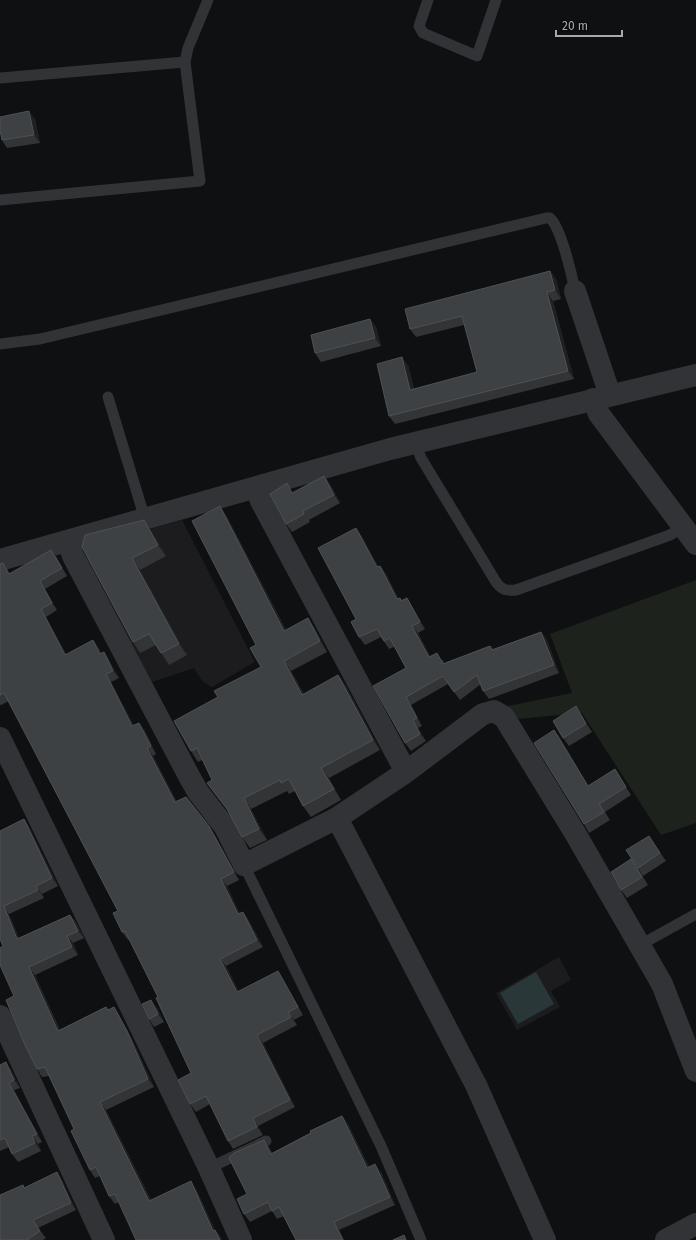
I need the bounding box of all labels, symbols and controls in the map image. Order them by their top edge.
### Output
scale bar [556,12,622,38]
text: 20 m [562,19,588,33]

